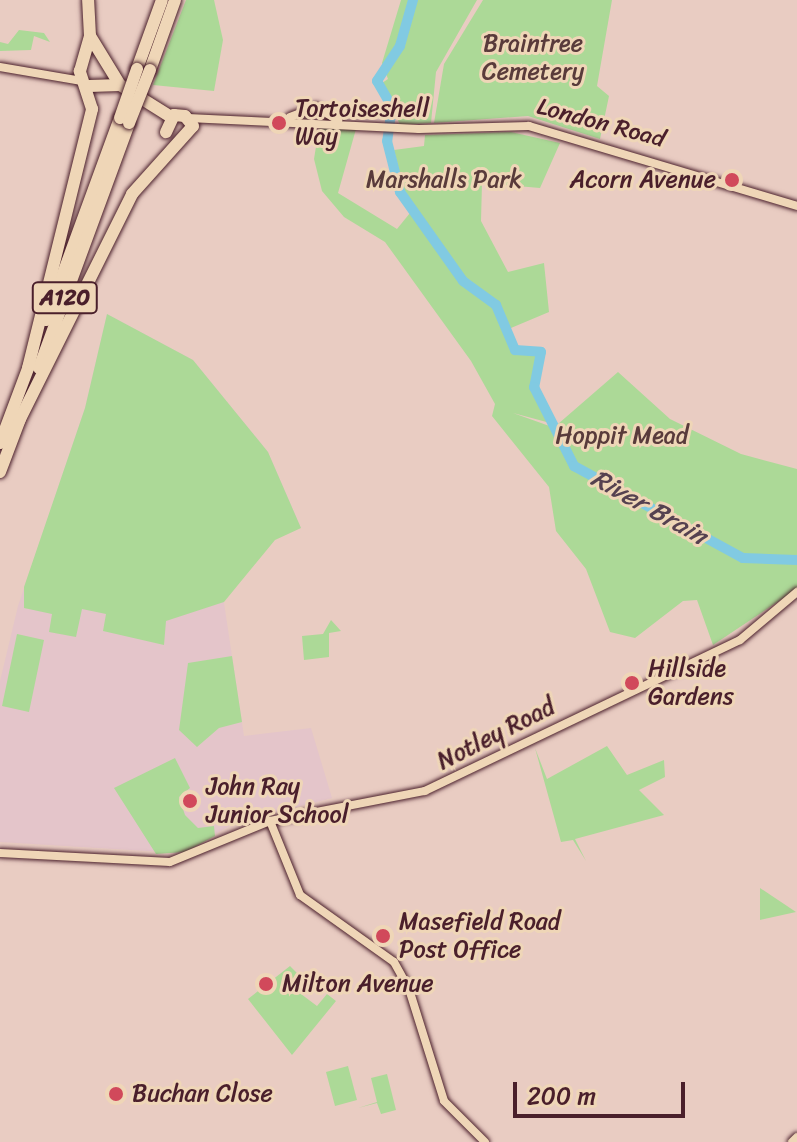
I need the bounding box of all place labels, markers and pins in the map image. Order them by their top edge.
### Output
place label: Tortoiseshell Way [295,95,429,151]
marker: Tortoiseshell Way [270,114,288,132]
place label: Acorn Avenue [570,166,716,194]
marker: Acorn Avenue [723,171,741,189]
place label: Hillside Gardens [648,655,734,711]
marker: Hillside Gardens [623,674,641,692]
place label: John Ray Junior School [206,773,348,829]
marker: John Ray Junior School [181,792,199,810]
place label: Masefield Road Post Office [399,908,561,964]
marker: Masefield Road Post Office [374,927,392,945]
place label: Milton Avenue [282,970,434,998]
marker: Milton Avenue [257,975,275,993]
place label: Buchan Close [132,1080,273,1108]
marker: Buchan Close [107,1085,125,1103]

